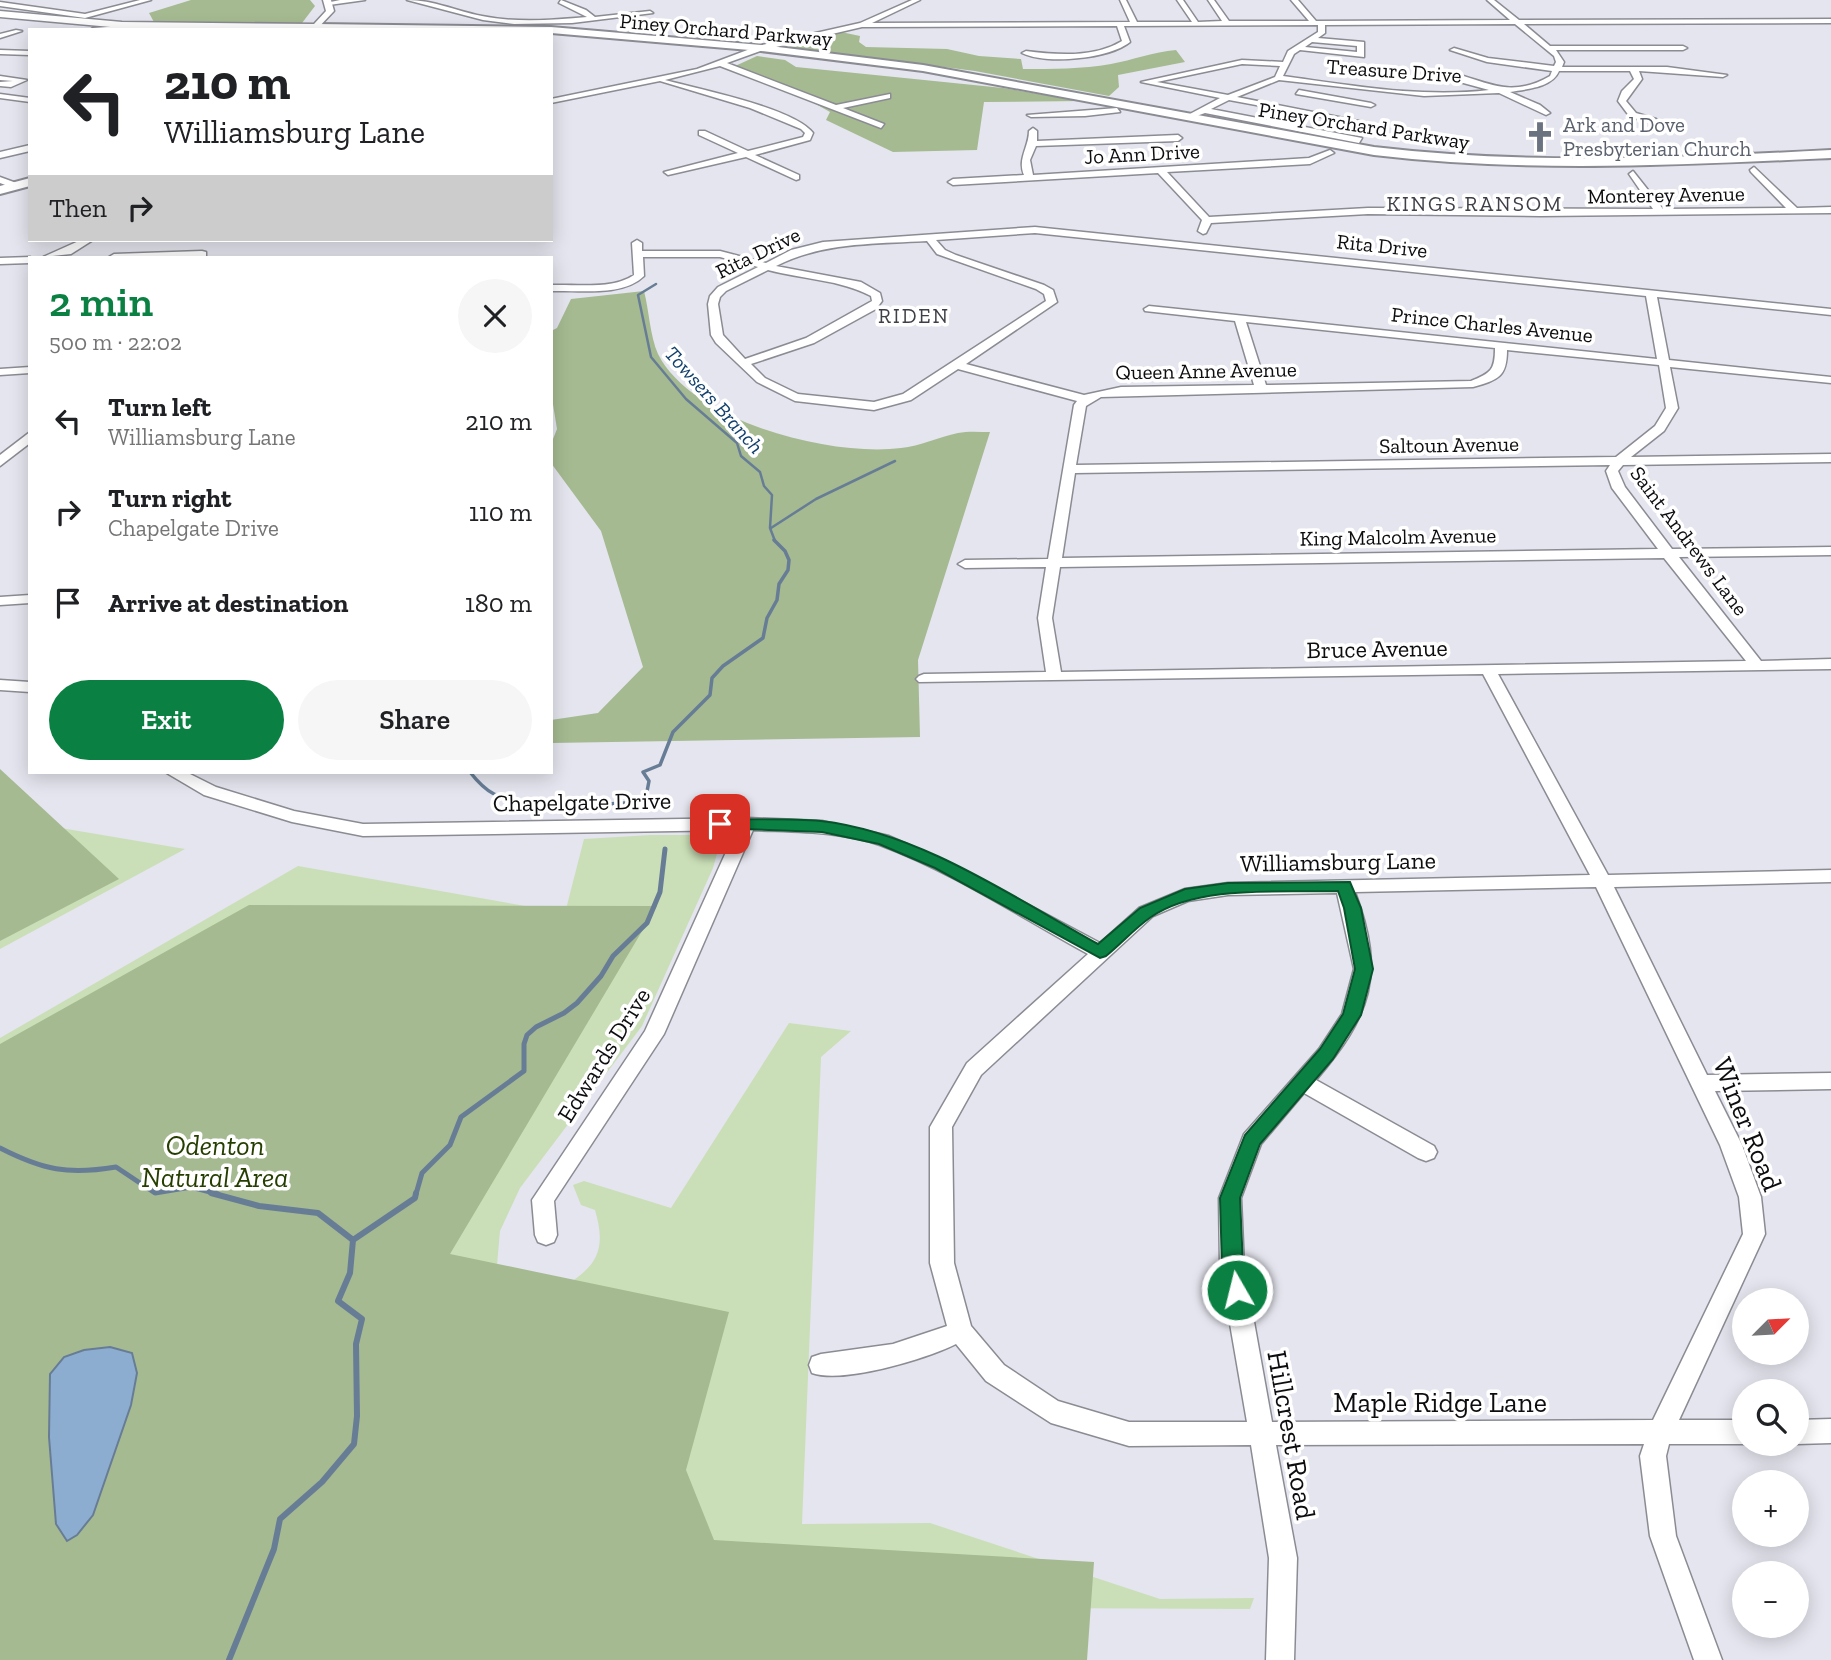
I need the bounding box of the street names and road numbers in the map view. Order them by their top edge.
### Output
street label: Piney Orchard Parkway [619,8,834,51]
street label: Treasure Drive [1326,53,1463,88]
street label: Piney Orchard Parkway [1257,96,1472,155]
street label: Jo Ann Drive [1083,138,1201,169]
street label: Monterey Avenue [1587,181,1745,208]
street label: Rita Drive [711,221,804,284]
street label: Rita Drive [1336,228,1429,263]
street label: Prince Charles Avenue [1390,301,1594,348]
street label: Queen Anne Avenue [1115,356,1297,385]
street label: Saltoun Avenue [1379,431,1519,458]
street label: Saint Andrews Lane [1625,461,1754,620]
street label: King Malcolm Avenue [1300,522,1497,551]
street label: Bruce Avenue [1306,633,1448,664]
street label: Chapelgate Drive [493,785,671,818]
street label: Williamsburg Lane [1240,845,1436,878]
street label: Edwards Drive [551,982,656,1127]
street label: Winer Road [1706,1053,1789,1196]
street label: Hillcrest Road [1260,1348,1323,1522]
street label: Maple Ridge Lane [1333,1386,1547,1419]

